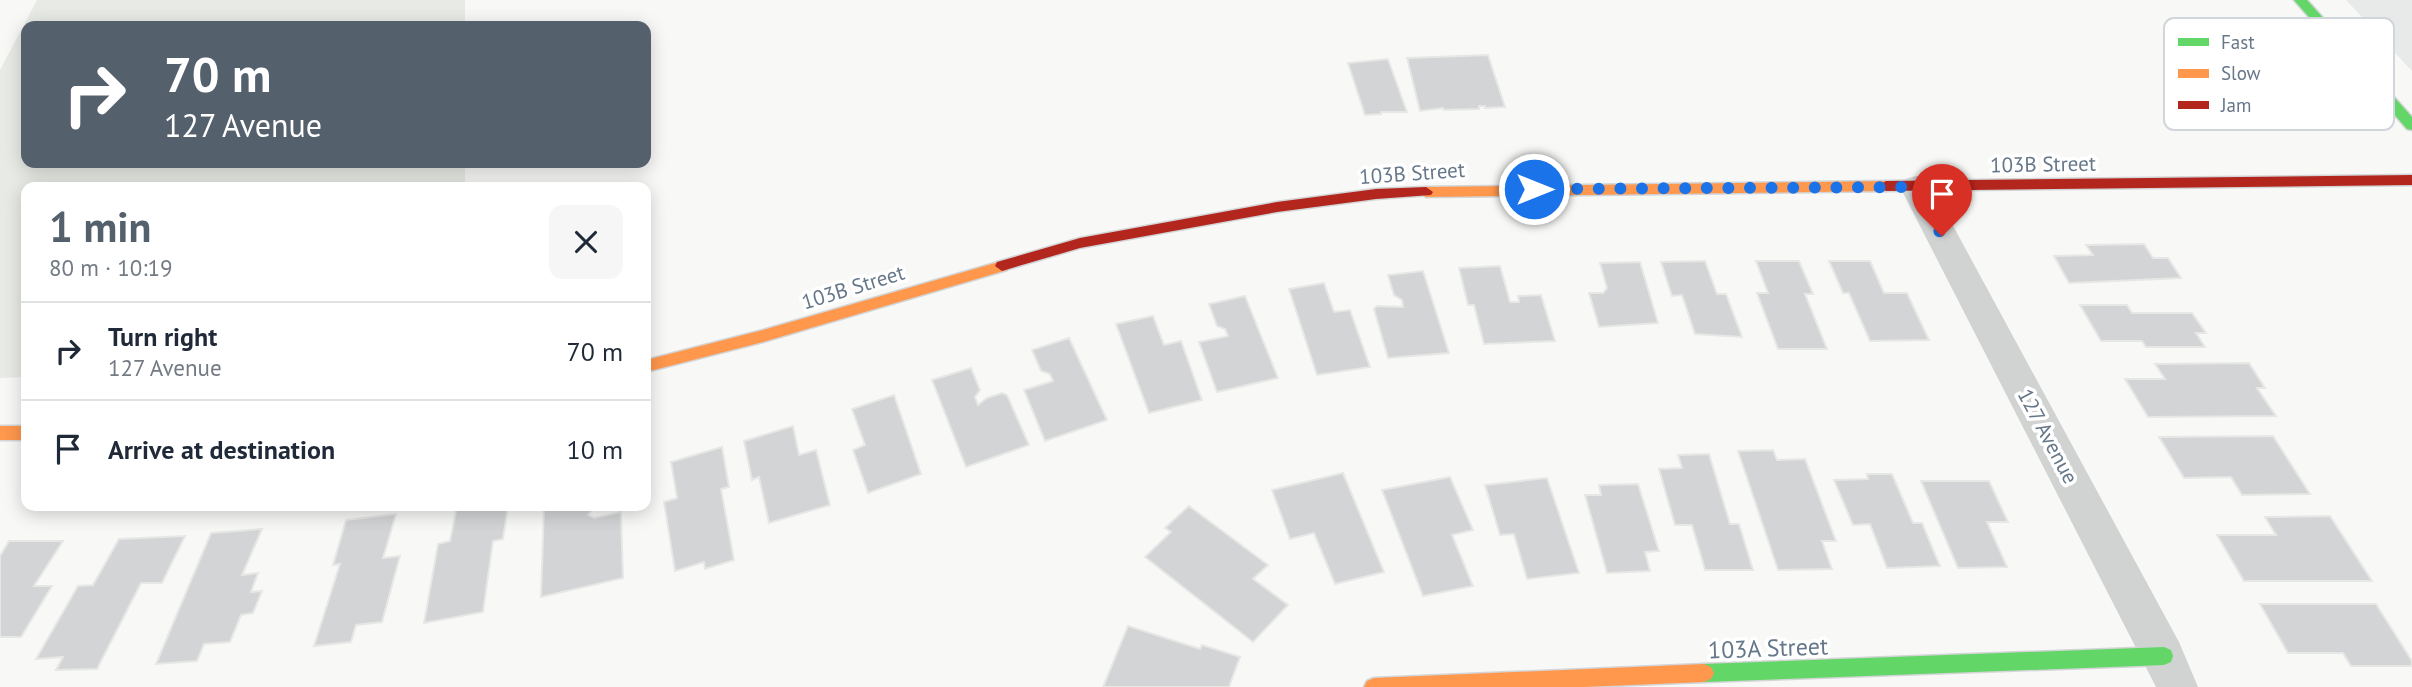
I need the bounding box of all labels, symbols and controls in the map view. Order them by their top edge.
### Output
legend [2164,18,2394,130]
text: Fast [2221,30,2255,54]
text: 70 m [164,42,271,106]
icon: right [49,49,140,140]
text: Slow [2221,61,2261,85]
text: Jam [2220,93,2251,117]
text: 127 Avenue [164,104,322,146]
street label: 103B Street [1990,150,2096,178]
position arrow [1497,152,1571,226]
street label: 103B Street [1358,156,1466,190]
pin [1912,164,1972,236]
icon: arrive [1923,175,1961,213]
text: 1 min [49,199,151,254]
button: close [549,205,623,279]
text: 80 m · 10:19 [49,253,173,282]
street label: 103B Street [798,259,908,315]
text: Turn right [108,320,217,353]
icon: right [49,332,87,370]
text: 70 m [567,335,623,368]
text: 127 Avenue [108,353,222,382]
street label: 127 Avenue [2012,384,2084,488]
icon: arrive [49,430,87,468]
text: Arrive at destination [108,433,335,466]
text: 10 m [567,433,623,466]
street label: 103A Street [1707,630,1829,666]

